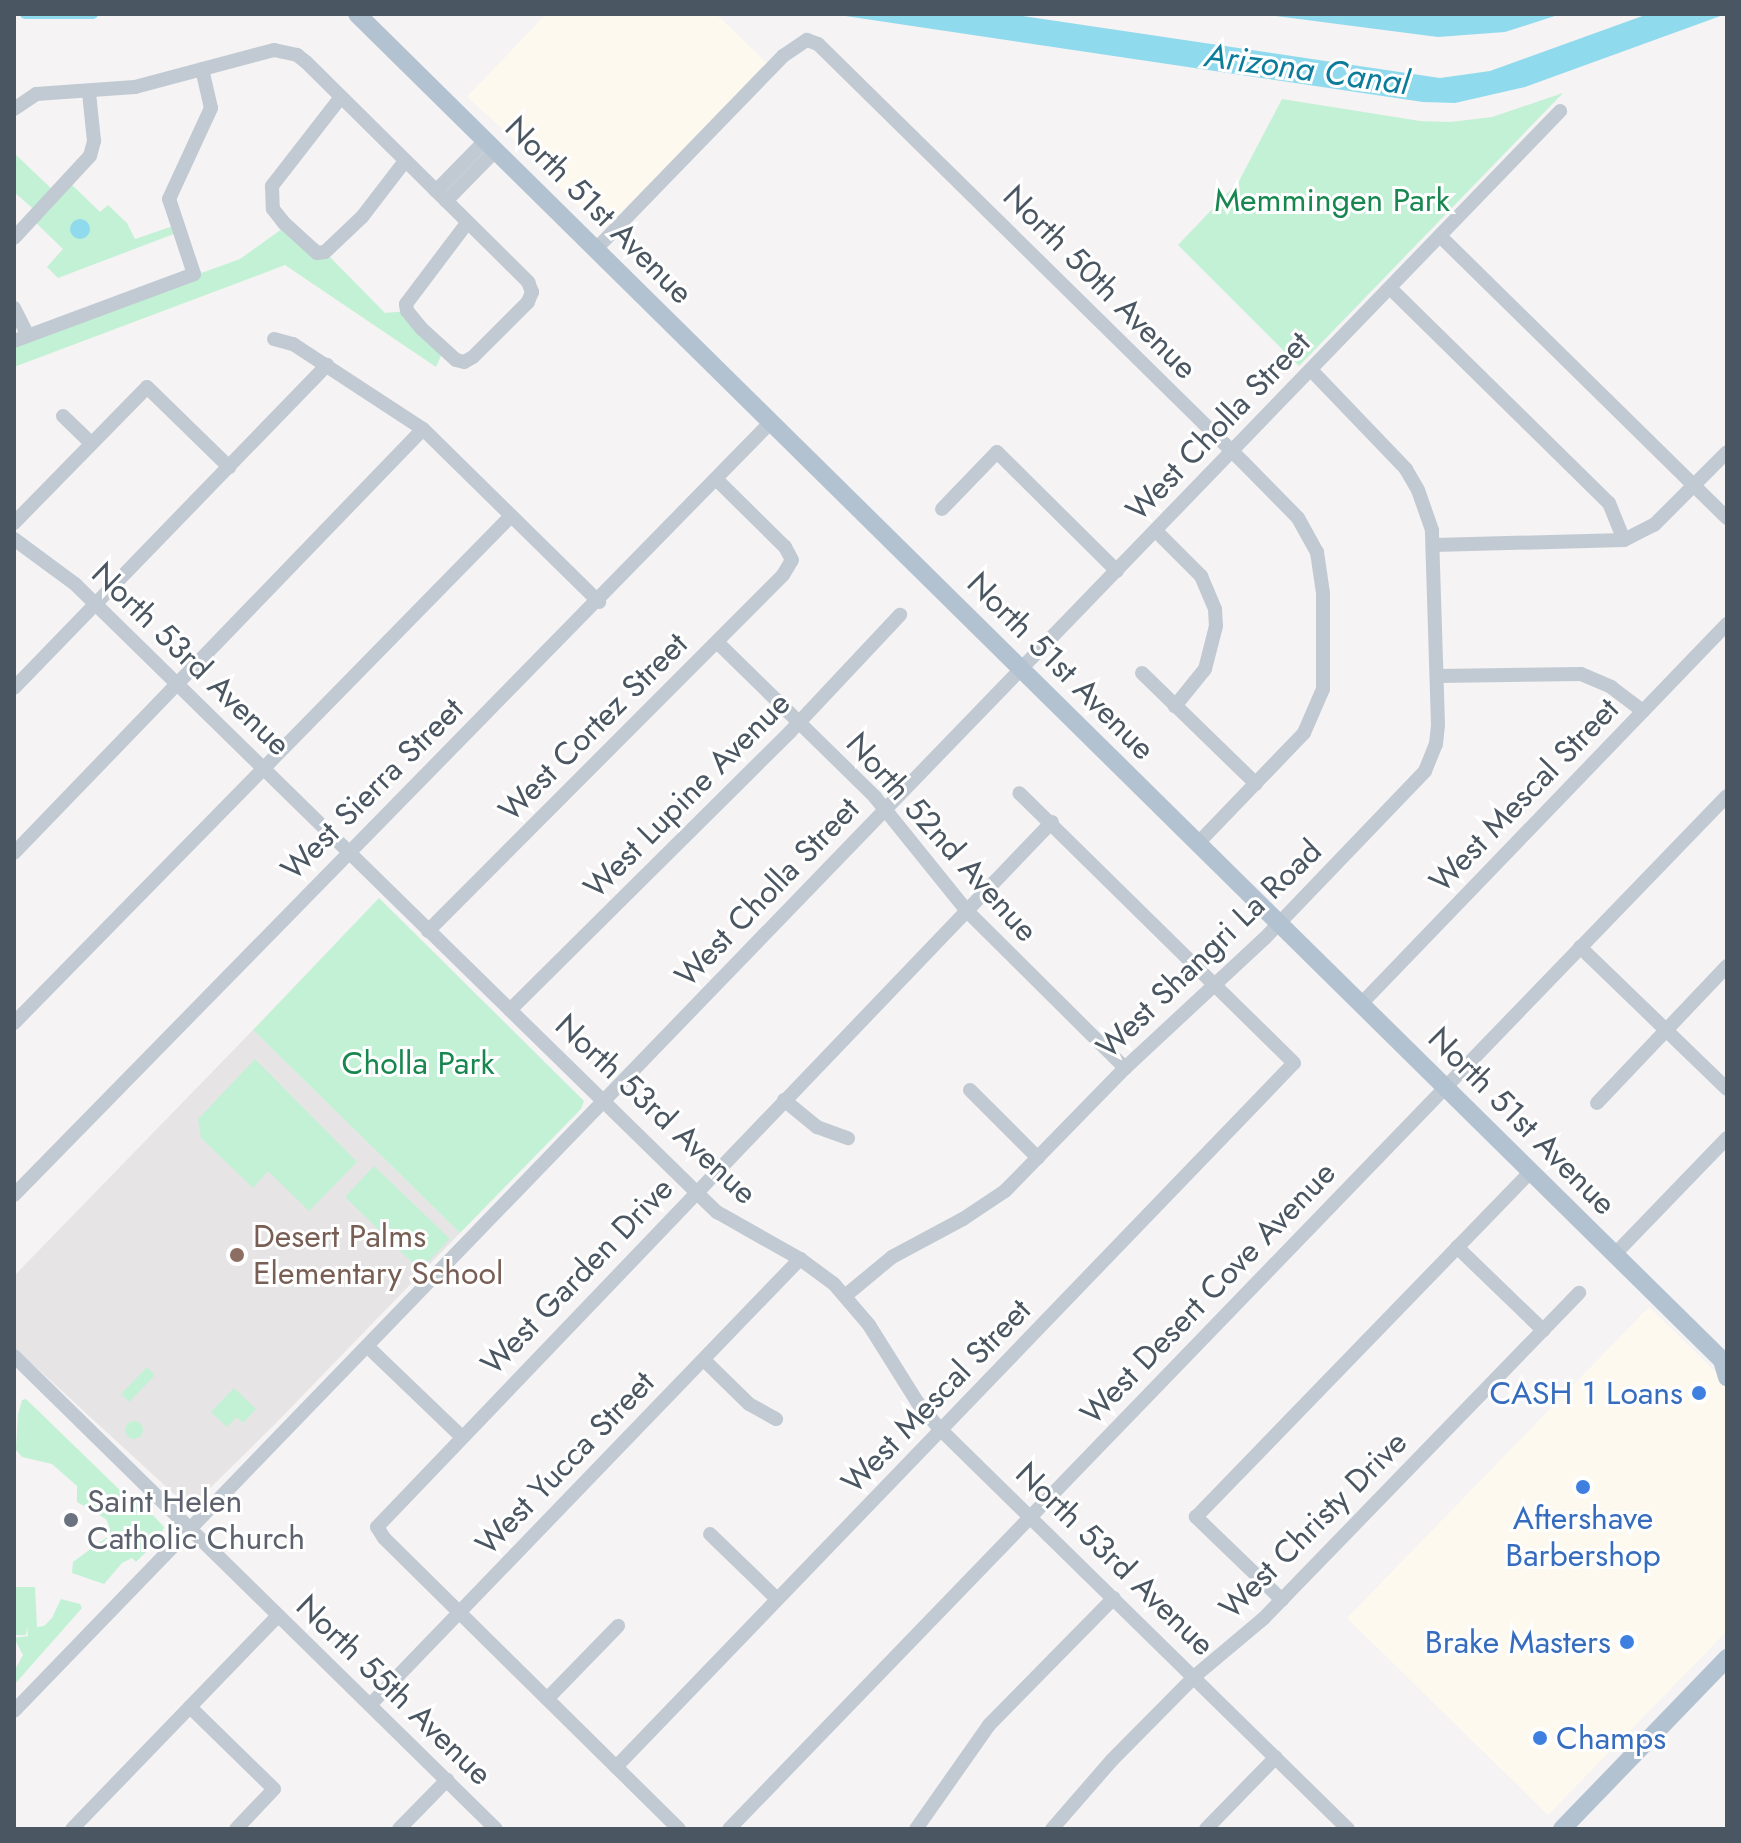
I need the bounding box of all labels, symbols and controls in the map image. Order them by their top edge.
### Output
water label: Arizona Canal [1202,34,1412,104]
street label: North 51st Avenue [497,108,701,312]
street label: North 50th Avenue [995,177,1205,387]
park label: Memmingen Park [1214,181,1450,219]
street label: West Cholla Street [1118,323,1318,529]
street label: North 53rd Avenue [84,554,298,764]
street label: North 51st Avenue [959,564,1163,768]
street label: West Cortez Street [491,625,695,829]
street label: West Lupine Avenue [576,684,798,906]
street label: West Sierra Street [273,690,471,888]
street label: West Mescal Street [1422,690,1626,900]
street label: North 52nd Avenue [838,725,1046,949]
street label: West Cholla Street [667,789,867,995]
street label: West Shangri La Road [1089,832,1329,1066]
street label: North 53rd Avenue [547,1006,765,1212]
street label: North 51st Avenue [1420,1019,1624,1223]
park label: Cholla Park [342,1044,494,1082]
street label: West Desert Cove Avenue [1073,1154,1343,1432]
street label: West Garden Drive [473,1169,681,1383]
place label: Desert Palms Elementary School [253,1218,503,1293]
marker: Desert Palms Elementary School [228,1246,246,1264]
street label: West Mescal Street [834,1291,1038,1501]
street label: West Yucca Street [468,1363,662,1563]
place label: CASH 1 Loans [1489,1374,1683,1412]
marker: CASH 1 Loans [1690,1384,1708,1402]
street label: West Christy Drive [1211,1423,1415,1627]
street label: North 53rd Avenue [1008,1454,1222,1664]
marker: Aftershave Barbershop [1574,1478,1592,1496]
place label: Saint Helen Catholic Church [87,1483,305,1558]
place label: Aftershave Barbershop [1505,1500,1661,1575]
marker: Saint Helen Catholic Church [62,1511,80,1529]
street label: North 55th Avenue [288,1587,500,1793]
place label: Brake Masters [1425,1623,1611,1661]
marker: Brake Masters [1618,1633,1636,1651]
place label: Champs [1556,1719,1666,1757]
marker: Champs [1531,1729,1549,1747]

